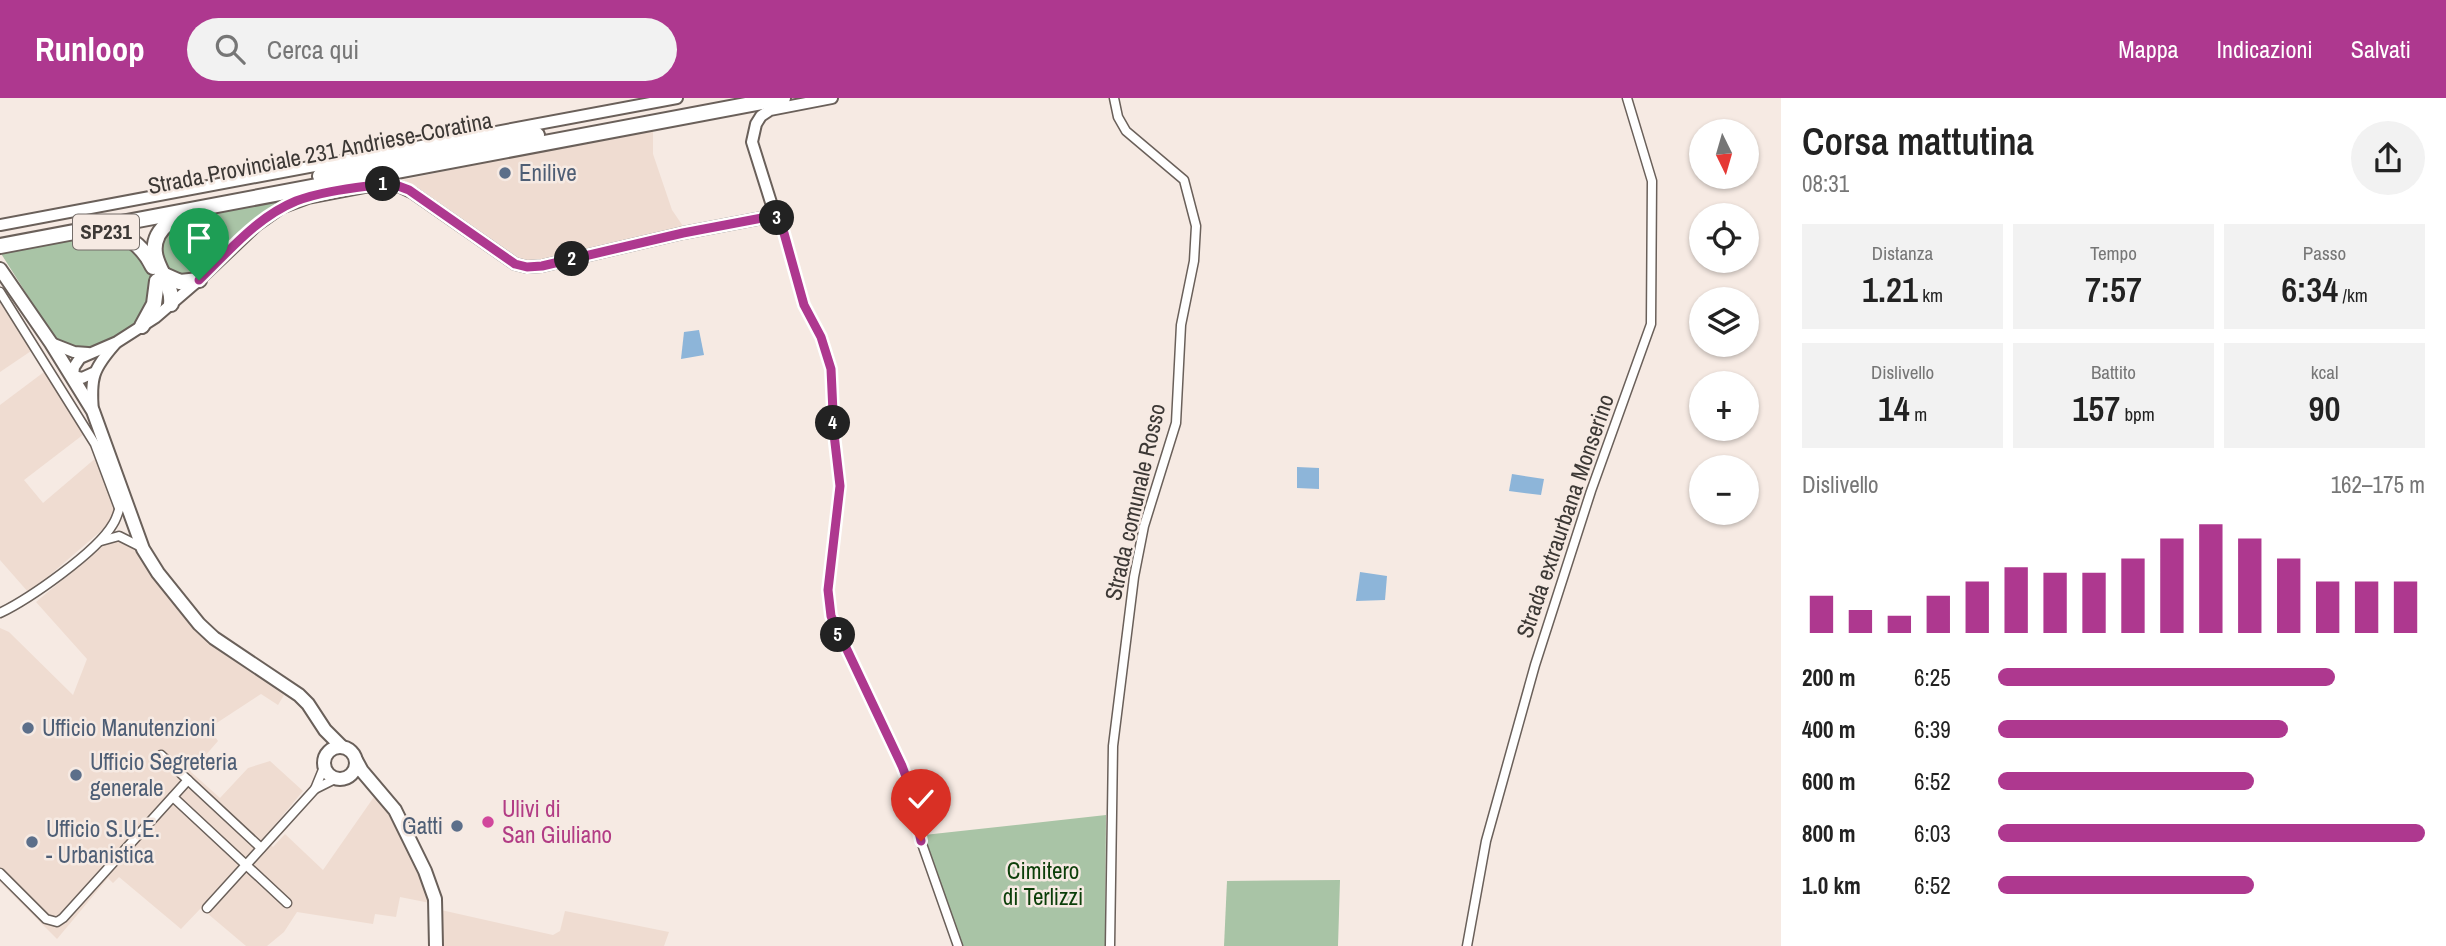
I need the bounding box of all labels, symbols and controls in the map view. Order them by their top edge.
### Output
search box [187,18,677,81]
text: Runloop [35,27,145,71]
icon: search [211,30,249,68]
text: Cerca qui [267,32,359,67]
text: Mappa [2118,33,2179,65]
text: Indicazioni [2217,33,2313,65]
text: Salvati [2351,33,2411,65]
street label: Strada Provinciale 231 Andriese-Coratina [145,106,495,200]
text: Corsa mattutina [1802,116,2034,167]
north arrow [1689,119,1759,189]
map controls [1689,119,1759,525]
button: share [2351,121,2425,195]
place label: Enilive [519,157,577,188]
marker: Enilive [497,165,513,181]
pin: 1 [366,166,400,202]
text: 08:31 [1802,168,1849,199]
pin: 3 [760,200,794,236]
button: locate [1689,203,1759,273]
text: 3 [772,204,781,230]
pin [169,208,229,280]
road number: SP231 [73,214,139,250]
icon: arrive [180,219,218,257]
text: Distanza [1872,240,1933,266]
text: Tempo [2090,240,2137,266]
text: Passo [2303,240,2346,266]
pin: 2 [554,242,590,276]
text: 2 [567,245,576,271]
text: 1.21 [1862,266,1918,313]
text: 7:57 [2085,266,2142,313]
text: 6:34 [2281,266,2338,313]
text: km [1918,282,1943,308]
text: /km [2338,282,2368,308]
button: layers [1689,287,1759,357]
text: Dislivello [1871,359,1934,385]
text: Battito [2091,359,2136,385]
text: kcal [2311,359,2338,385]
button: + [1689,371,1759,441]
text: 14 [1878,385,1910,432]
text: 157 [2072,385,2120,432]
text: 90 [2309,385,2340,432]
street label: Strada extraurbana Monserino [1508,390,1621,642]
street label: Strada comunale Rosso [1097,400,1172,603]
text: m [1910,401,1927,427]
text: bpm [2120,401,2155,427]
pin: 4 [816,406,850,440]
text: 4 [828,409,837,435]
button: − [1689,455,1759,525]
text: Dislivello [1802,469,1879,500]
text: 162–175 m [2331,469,2425,500]
pin: 5 [820,618,856,652]
text: 5 [833,621,842,647]
text: 200 m [1802,662,1855,693]
text: 6:25 [1914,662,1951,693]
place label: Ufficio Manutenzioni [42,712,216,743]
text: 400 m [1802,714,1855,745]
text: 6:39 [1914,714,1951,745]
marker: Ufficio Manutenzioni [20,720,36,736]
place label: Ufficio Segreteria generale [90,746,238,803]
text: 600 m [1802,766,1855,797]
text: 6:52 [1914,766,1951,797]
marker: Ufficio Segreteria generale [68,767,84,783]
pin [891,769,951,841]
icon: check [902,780,940,818]
place label: Ulivi di San Giuliano [502,793,612,850]
place label: Gatti [402,810,443,841]
place label: Ufficio S.U.E. - Urbanistica [46,813,160,870]
marker: Ulivi di San Giuliano [480,814,496,830]
marker: Gatti [449,818,465,834]
text: 800 m [1802,818,1855,849]
text: 6:03 [1914,818,1951,849]
marker: Ufficio S.U.E. - Urbanistica [24,834,40,850]
park label: Cimitero di Terlizzi [1003,855,1083,912]
text: 1.0 km [1802,870,1861,901]
text: 6:52 [1914,870,1951,901]

